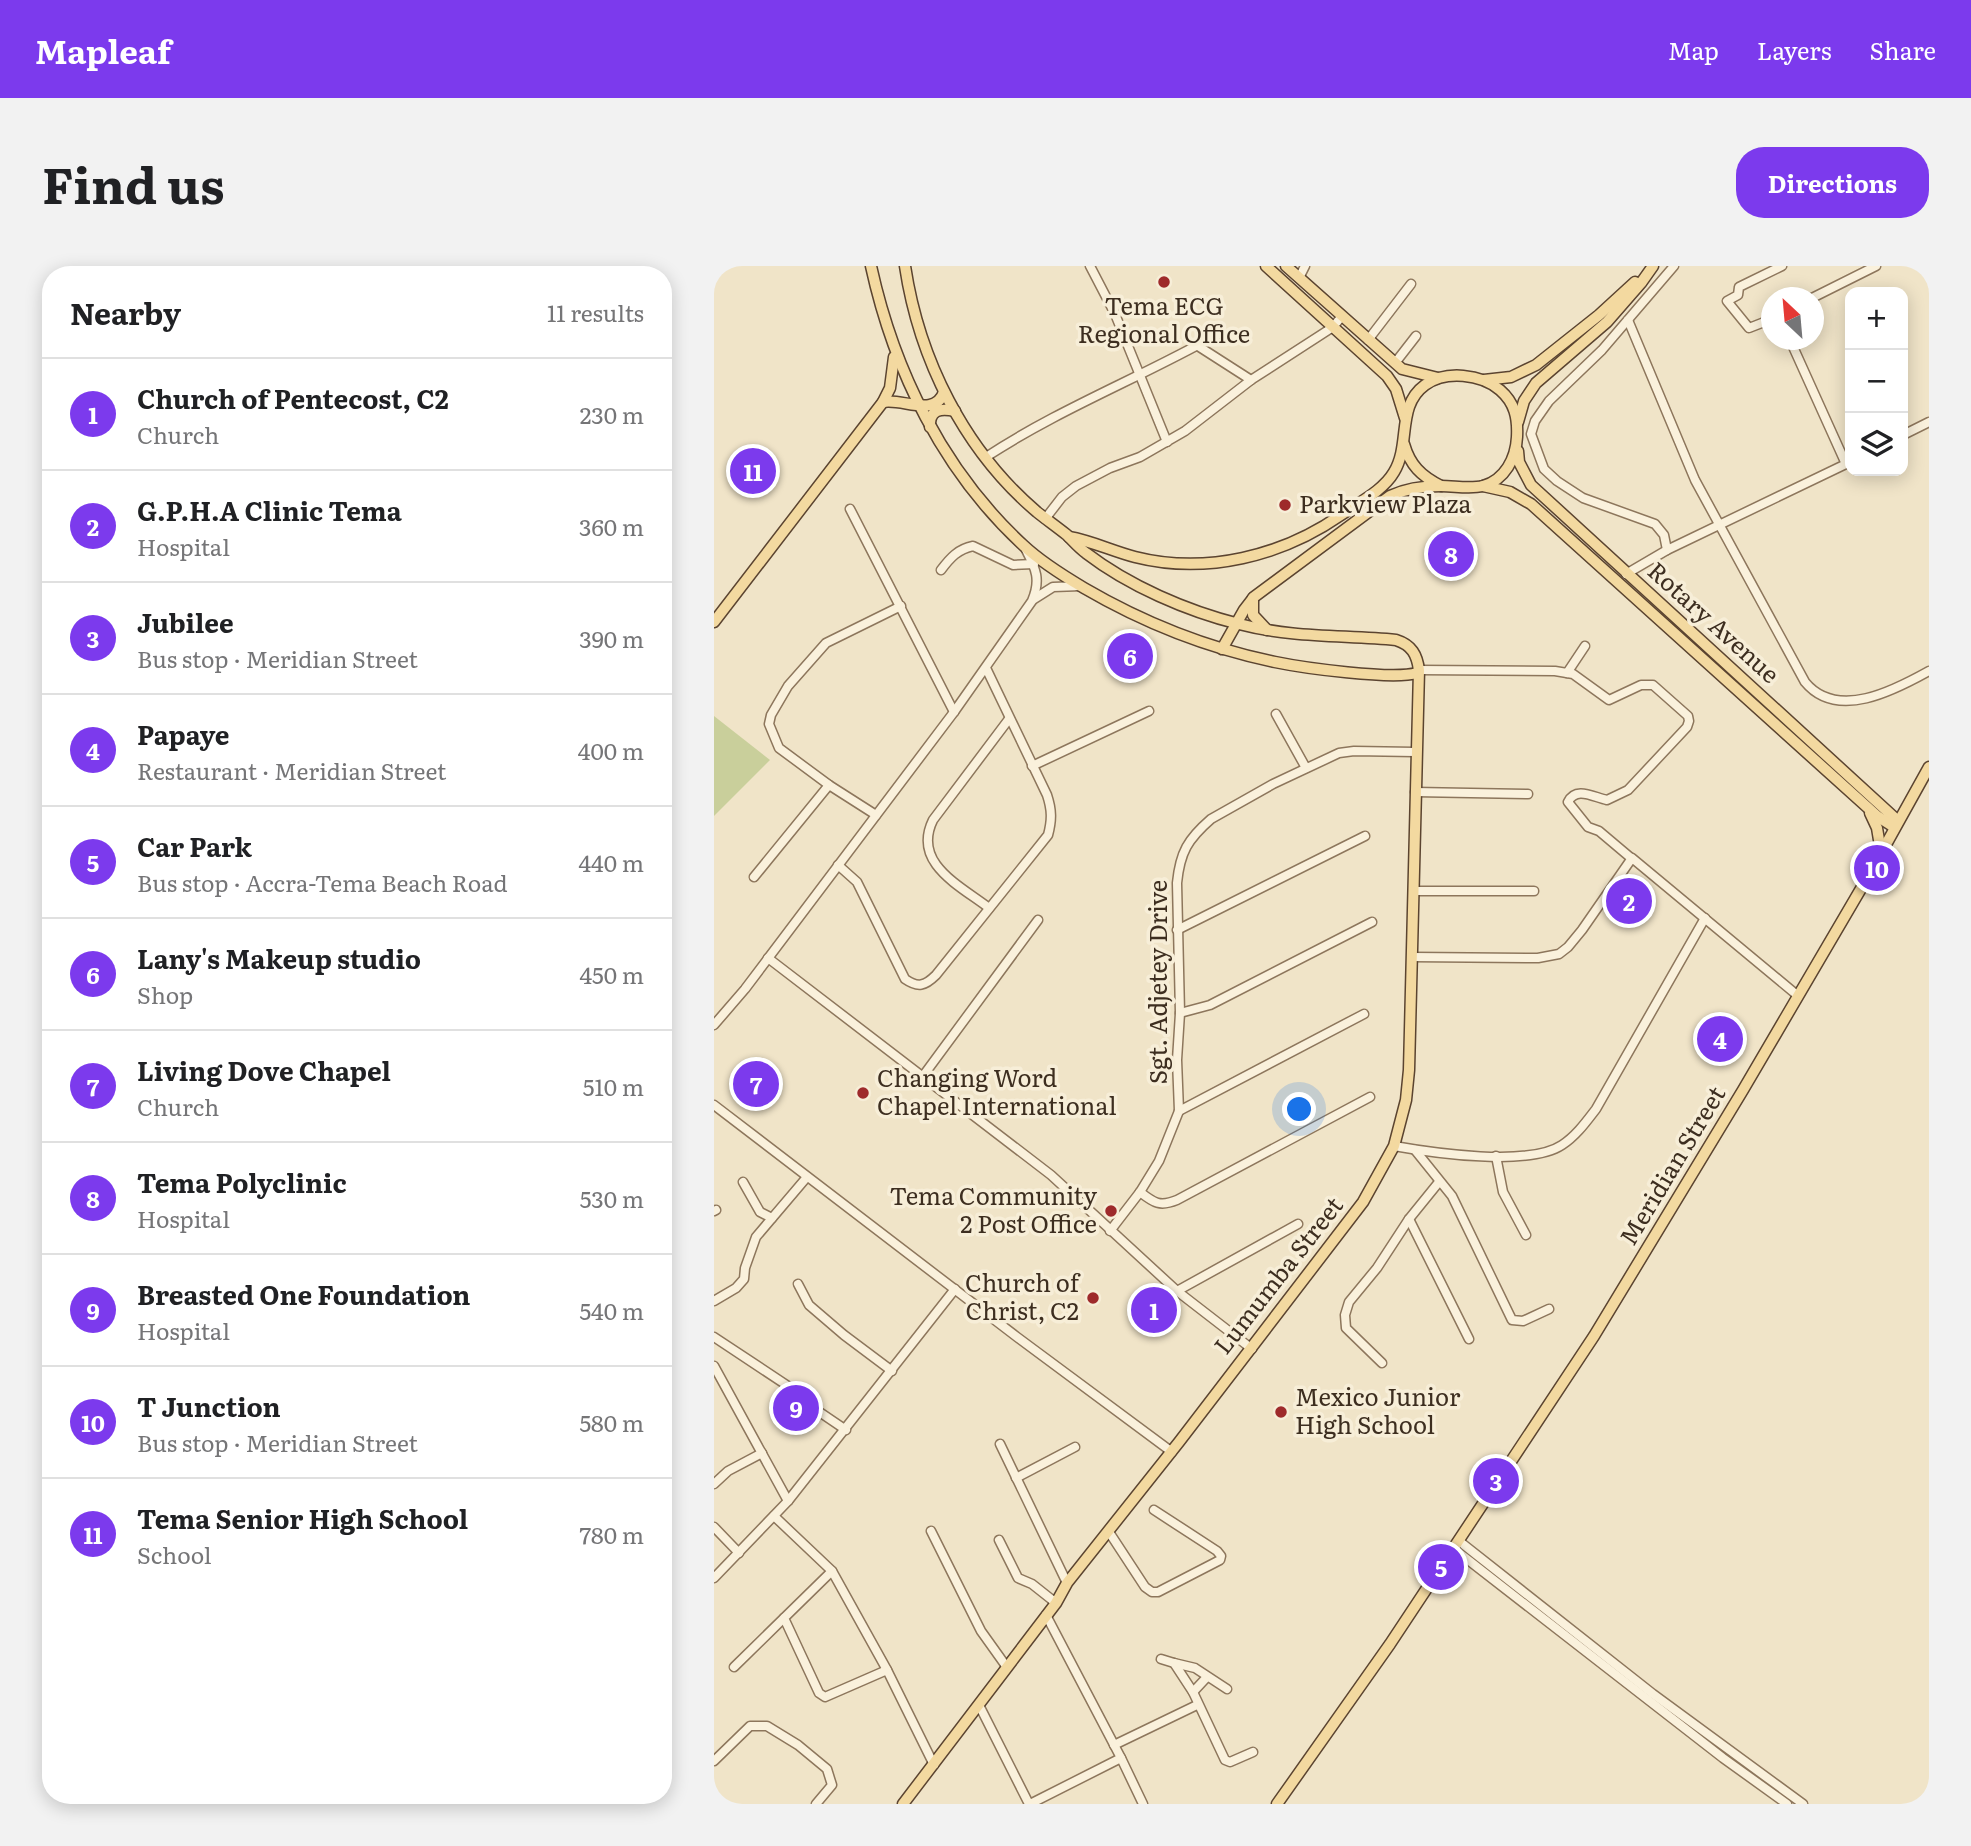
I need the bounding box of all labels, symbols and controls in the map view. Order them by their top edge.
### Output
text: Mapleaf [35,25,171,74]
text: Map [1668,32,1719,67]
text: Layers [1757,32,1831,67]
text: Share [1869,32,1936,67]
text: Find us [42,146,225,219]
button: Directions [1736,147,1929,218]
marker: Tema ECG Regional Office [1156,274,1172,290]
place label: Tema ECG Regional Office [1078,287,1250,350]
north arrow [1761,287,1824,350]
map controls [1845,287,1908,476]
button: + [1845,287,1908,350]
text: Nearby [70,290,181,334]
text: 11 results [547,295,644,329]
button: − [1845,350,1908,413]
text: Church of Pentecost, C2 [137,378,449,417]
text: 1 [88,397,98,431]
text: 230 m [580,397,644,431]
button: layers [1845,413,1908,476]
text: Church [137,417,219,451]
pin: 11 [730,445,776,497]
place label: Parkview Plaza [1299,485,1471,520]
text: G.P.H.A Clinic Tema [137,490,402,529]
marker: Parkview Plaza [1277,497,1293,513]
text: 2 [87,509,99,543]
text: 360 m [579,509,644,543]
pin: 8 [1428,528,1474,580]
text: Hospital [137,529,230,563]
street label: Rotary Avenue [1641,552,1788,690]
text: Jubilee [137,602,234,641]
text: 3 [87,621,99,655]
text: 390 m [579,621,644,655]
pin: 6 [1107,630,1153,682]
text: Bus stop · Meridian Street [137,641,418,675]
text: Papaye [137,714,229,753]
text: 4 [86,733,100,767]
text: 400 m [578,733,644,767]
text: Restaurant · Meridian Street [137,753,446,787]
text: Car Park [137,826,252,865]
pin: 10 [1854,842,1900,894]
text: 5 [87,845,99,879]
text: 440 m [578,845,644,879]
text: Bus stop · Accra-Tema Beach Road [137,865,508,899]
pin: 2 [1606,875,1652,927]
street label: Sgt. Adjetey Drive [1139,880,1174,1084]
text: Lany's Makeup studio [137,938,421,977]
text: 6 [86,957,100,991]
text: 450 m [579,957,644,991]
text: Shop [137,977,193,1011]
pin: 4 [1697,1013,1743,1065]
text: Living Dove Chapel [137,1050,391,1089]
pin: 7 [733,1058,779,1110]
place label: Changing Word Chapel International [877,1059,1116,1122]
text: 7 [87,1069,99,1103]
text: 510 m [583,1069,644,1103]
street label: Meridian Street [1610,1078,1732,1251]
marker: Changing Word Chapel International [855,1085,871,1101]
text: Church [137,1089,219,1123]
your location [1282,1092,1316,1126]
text: Tema Polyclinic [137,1162,347,1201]
place label: Tema Community 2 Post Office [890,1177,1097,1240]
text: 8 [86,1181,100,1215]
text: 530 m [580,1181,644,1215]
street label: Lumumba Street [1204,1188,1350,1361]
text: Hospital [137,1201,230,1235]
marker: Tema Community 2 Post Office [1103,1203,1119,1219]
place label: Church of Christ, C2 [965,1264,1081,1327]
text: Breasted One Foundation [137,1274,470,1313]
pin: 1 [1131,1284,1177,1336]
marker: Church of Christ, C2 [1085,1290,1101,1306]
text: 9 [86,1293,100,1327]
text: 540 m [579,1293,644,1327]
text: Hospital [137,1313,230,1347]
place label: Mexico Junior High School [1295,1378,1461,1441]
pin: 9 [773,1382,819,1434]
text: T Junction [137,1386,281,1425]
marker: Mexico Junior High School [1273,1404,1289,1420]
text: 10 [81,1405,105,1439]
text: 580 m [579,1405,644,1439]
text: Bus stop · Meridian Street [137,1425,418,1459]
pin: 3 [1473,1455,1519,1507]
text: Tema Senior High School [137,1498,468,1537]
text: 11 [83,1517,103,1551]
text: 780 m [579,1517,644,1551]
text: School [137,1537,211,1571]
pin: 5 [1418,1541,1464,1593]

